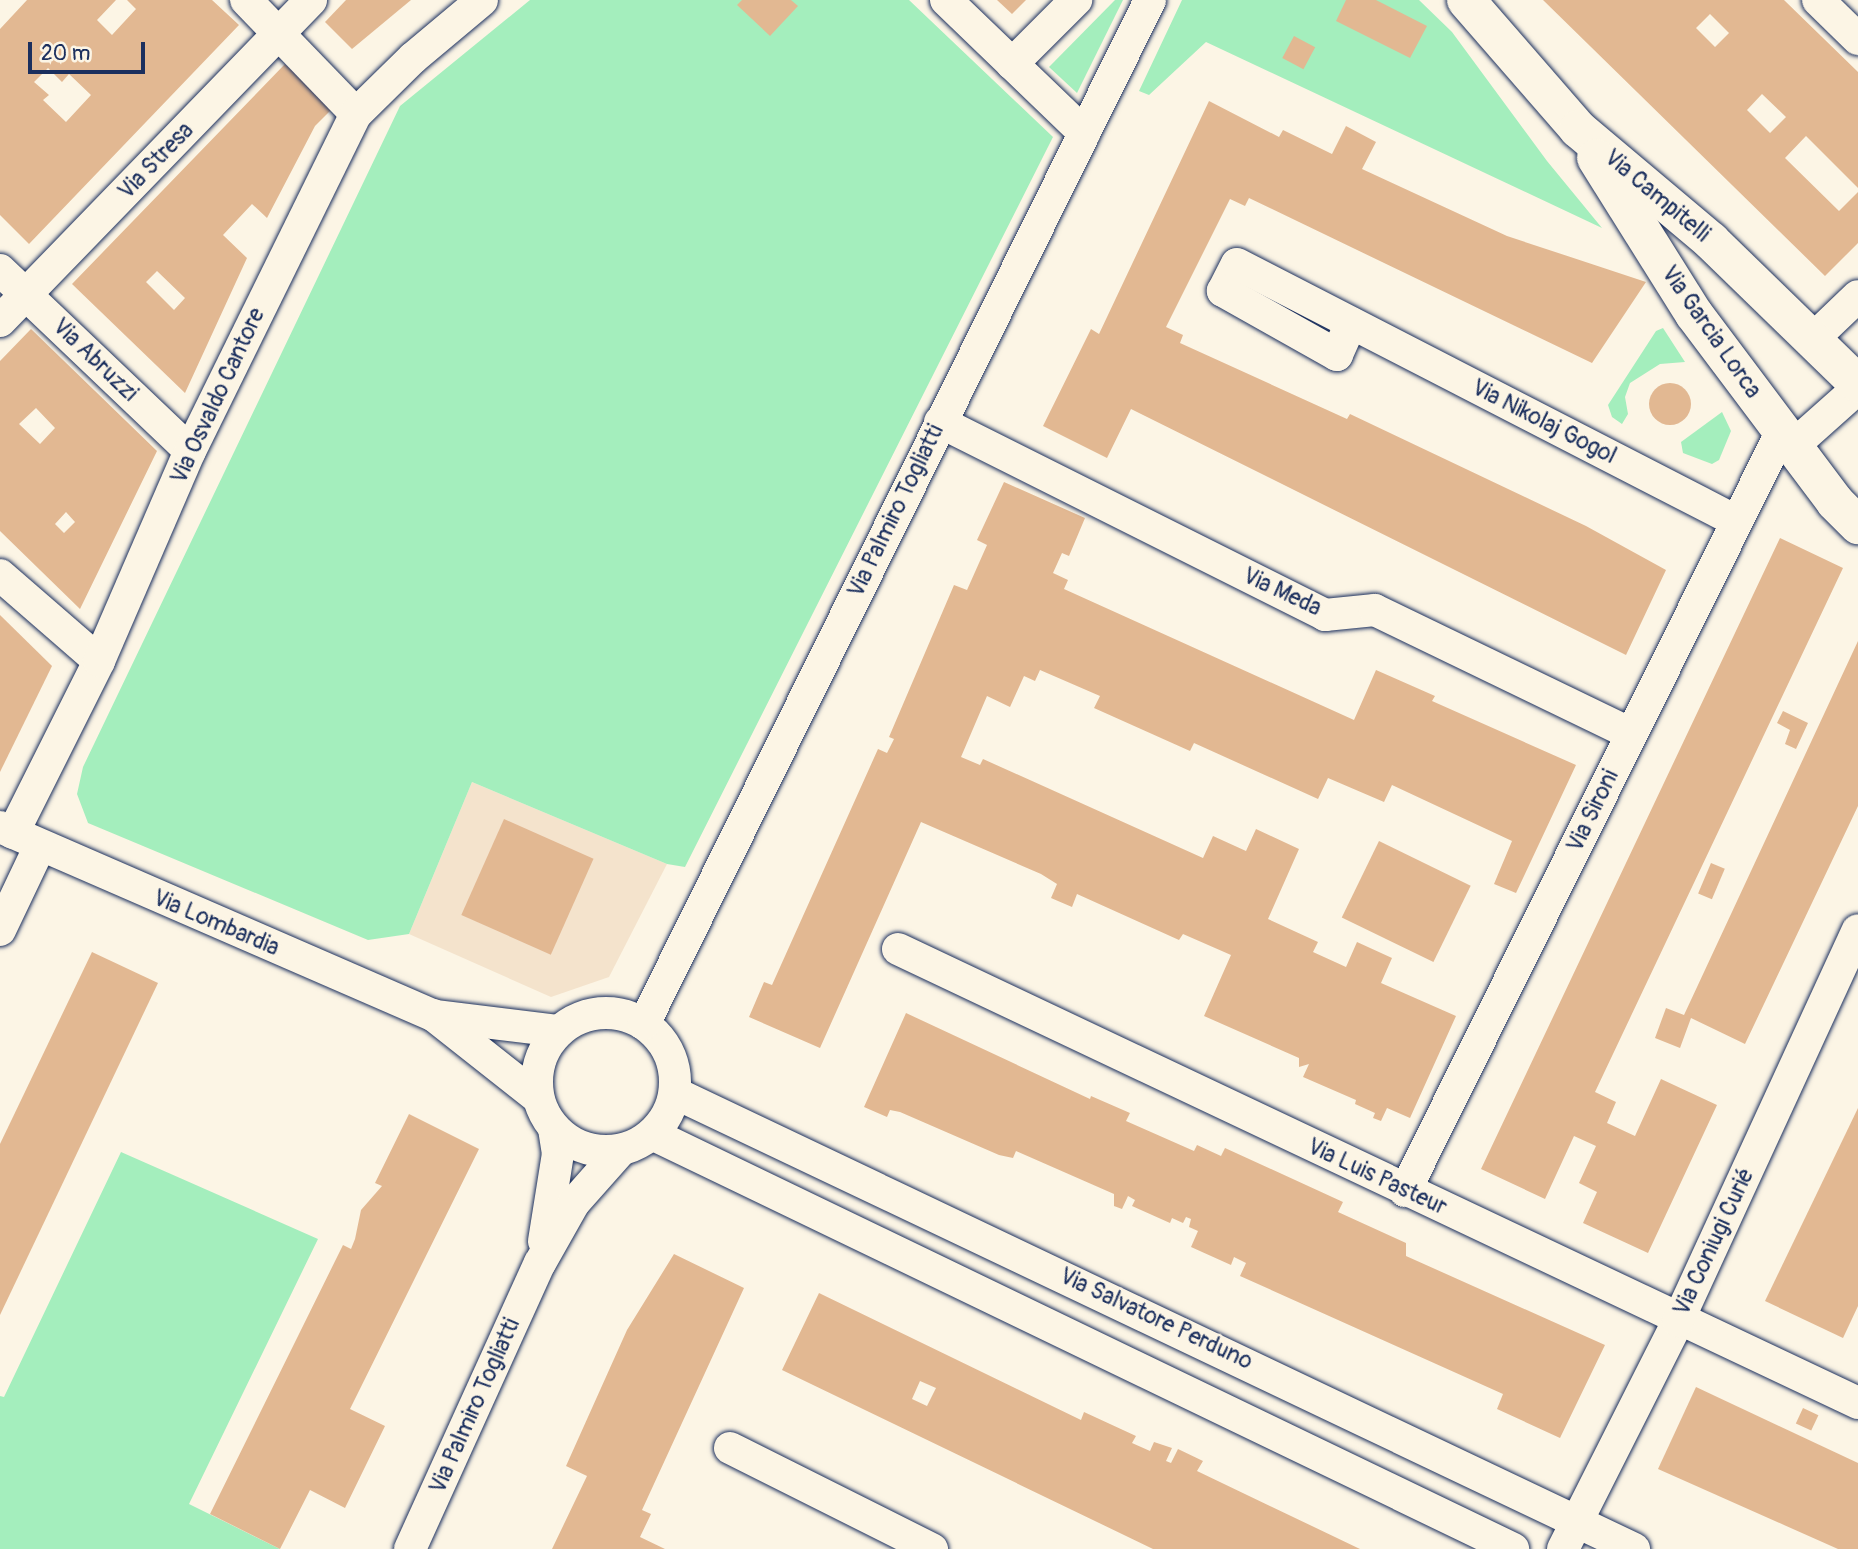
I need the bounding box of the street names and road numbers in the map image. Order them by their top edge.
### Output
street label: Via Stresa [113,117,199,205]
street label: Via Campitelli [1599,144,1715,248]
street label: Via Garcia Lorca [1655,261,1767,403]
street label: Via Osvaldo Cantore [165,304,271,488]
street label: Via Abruzzi [47,313,143,407]
street label: Via Nikolaj Gogol [1467,374,1621,470]
street label: Via Palmiro Togliatti [842,420,950,602]
street label: Via Meda [1238,562,1326,622]
street label: Via Sironi [1561,765,1625,857]
street label: Via Lombardia [149,884,283,962]
street label: Via Luis Pasteur [1303,1133,1451,1221]
street label: Via Coniugi Curié [1668,1164,1760,1320]
street label: Via Salvatore Perduno [1055,1262,1257,1376]
street label: Via Palmiro Togliatti [424,1314,526,1498]

